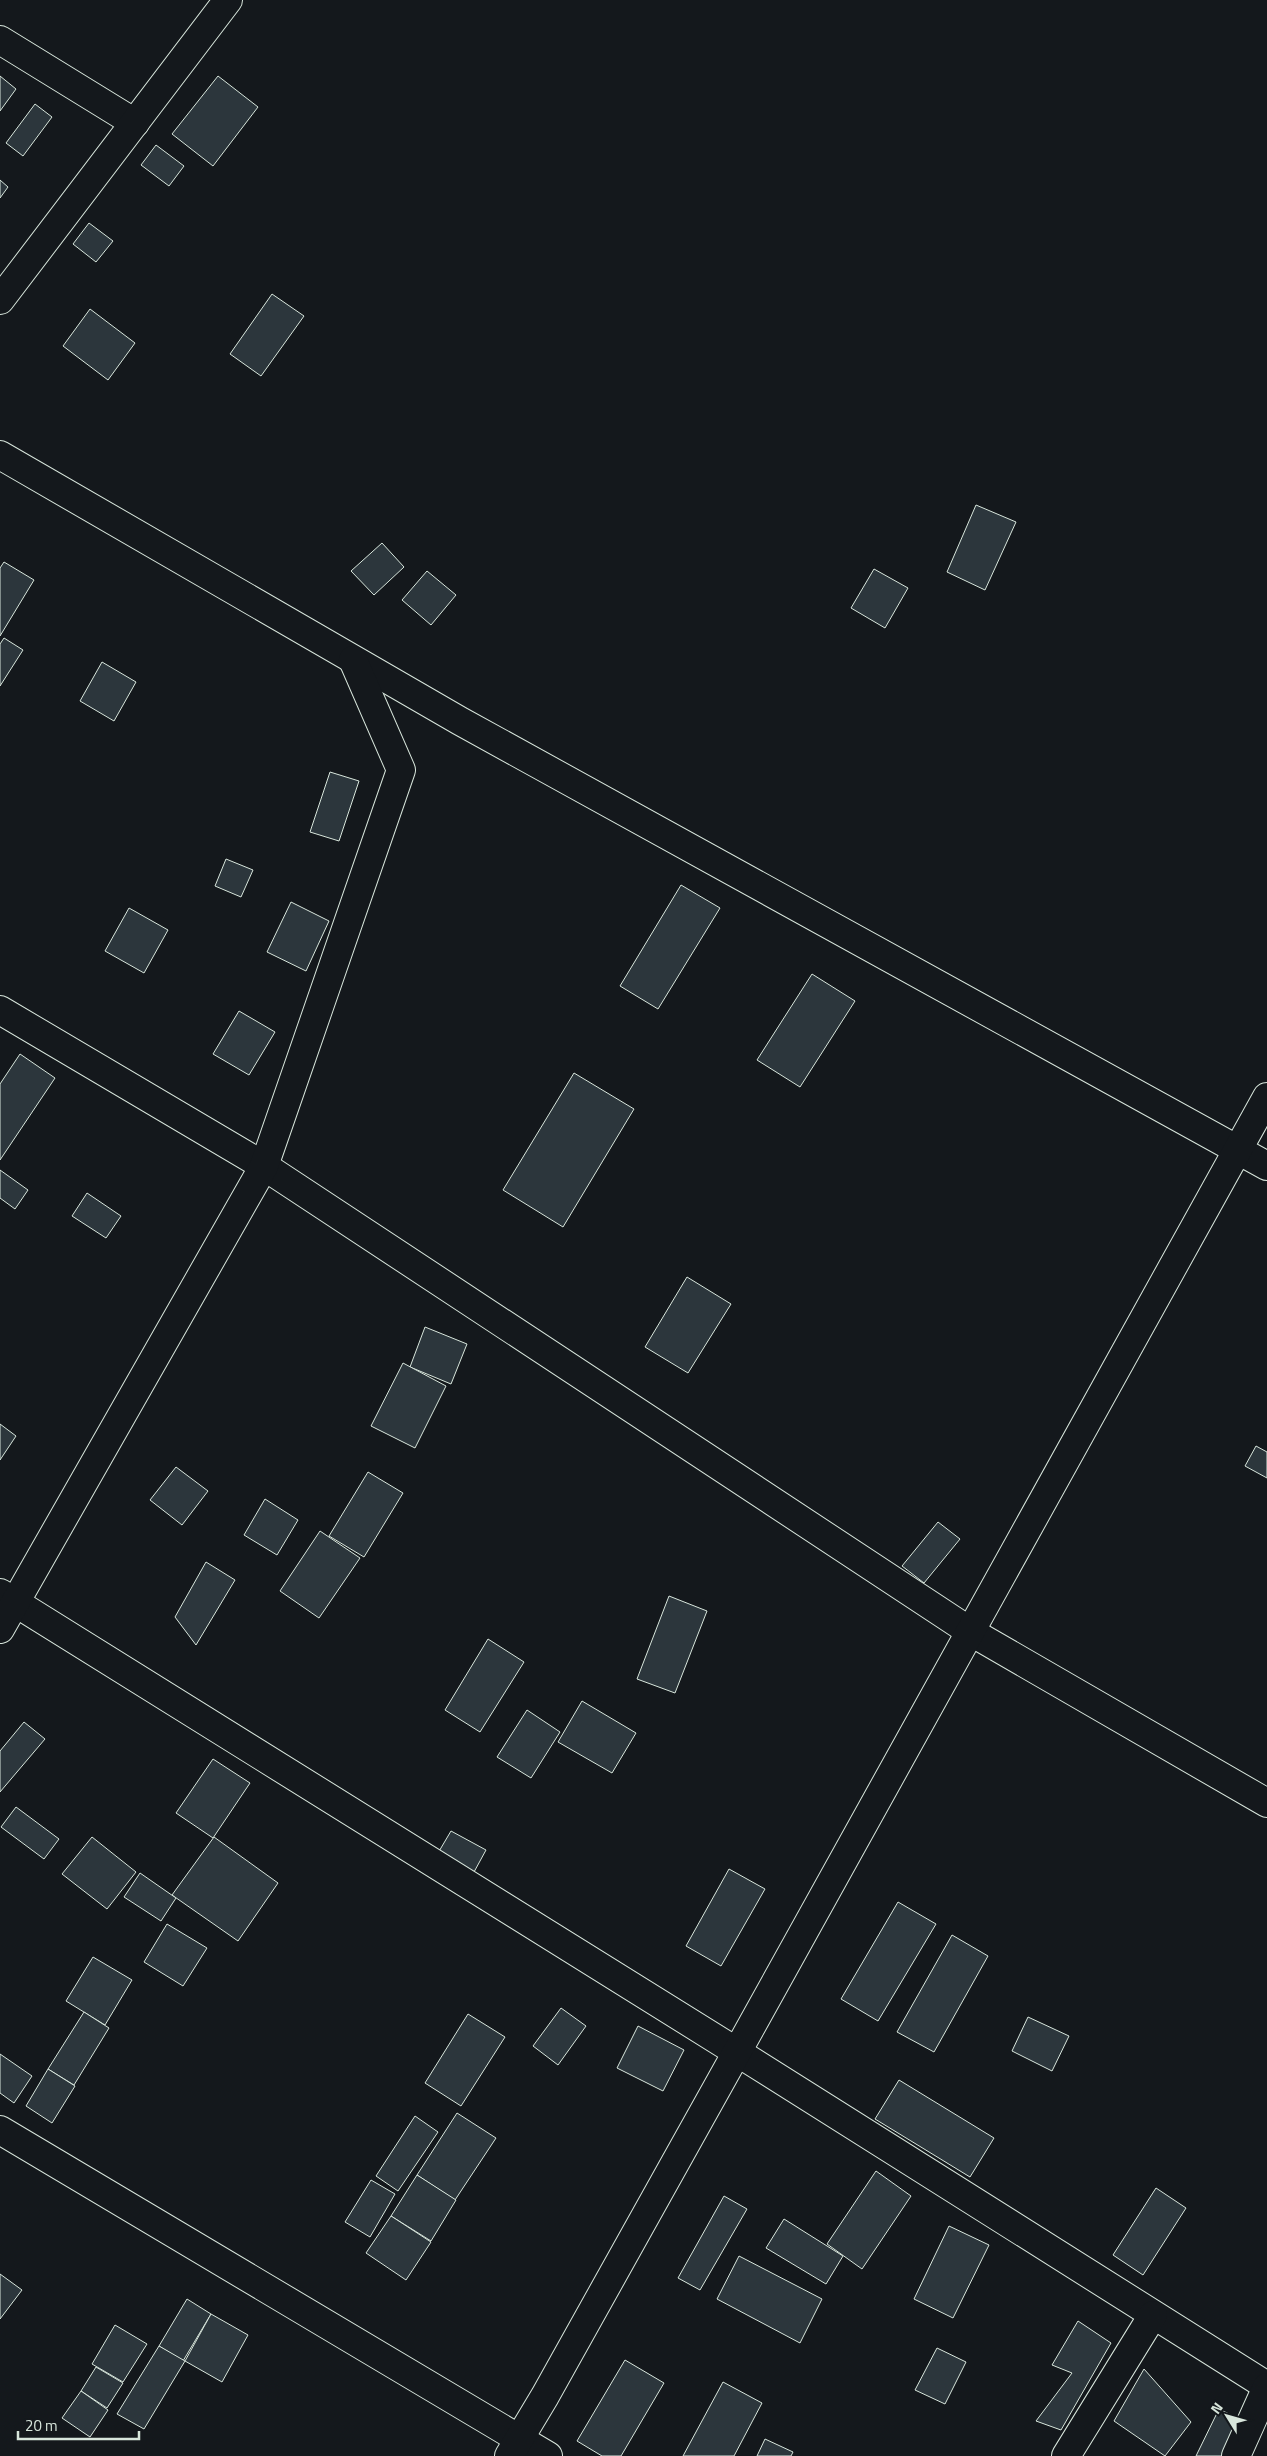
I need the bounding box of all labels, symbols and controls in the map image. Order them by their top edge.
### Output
north arrow [1202,2391,1252,2441]
text: N [1205,2398,1228,2418]
scale bar [18,2408,139,2440]
text: 20 m [25,2414,58,2437]

